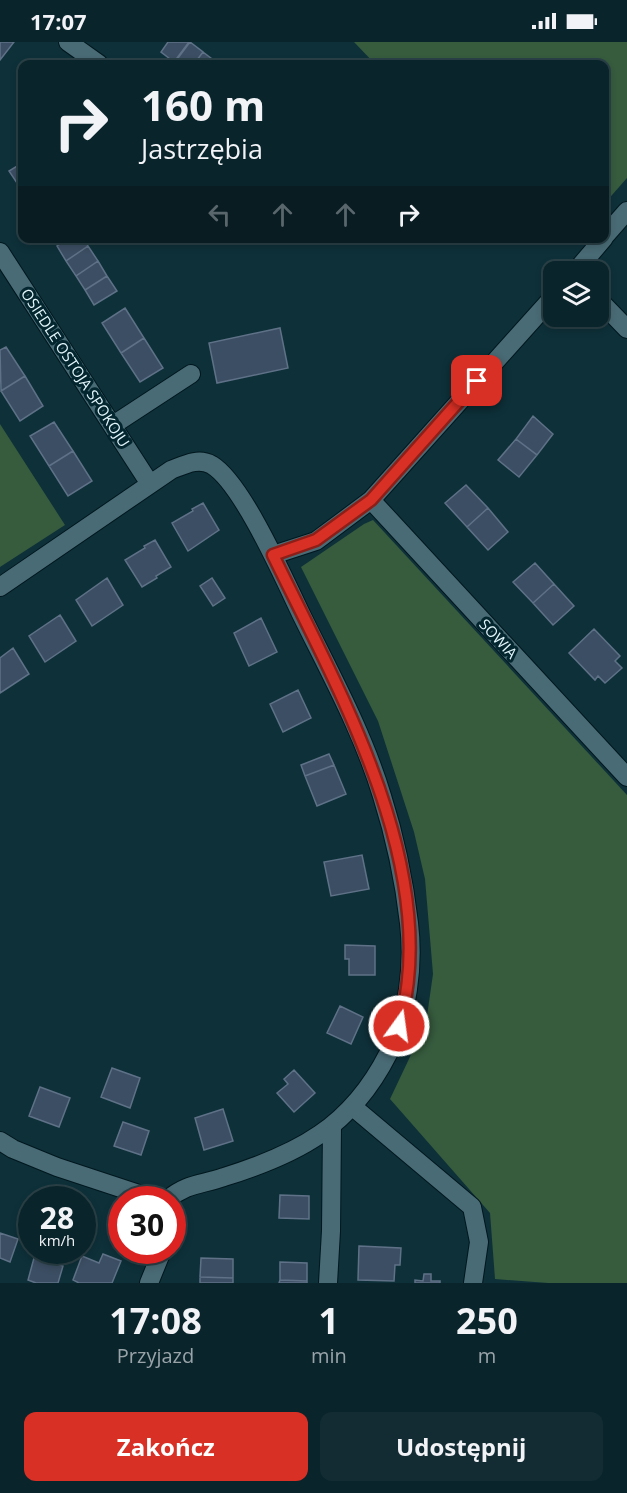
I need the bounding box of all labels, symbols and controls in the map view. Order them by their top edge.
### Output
text: 17:07 [30,6,87,36]
text: 160 m [141,76,265,133]
icon: right [42,84,120,162]
text: Jastrzębia [141,130,263,167]
icon: left [203,198,236,231]
icon: ahead [266,198,299,231]
icon: ahead [329,198,362,231]
icon: right [392,198,425,231]
map controls [543,261,609,327]
button: layers [543,261,609,327]
street label: OSIEDLE OSTOJA SPOKOJU [17,284,135,451]
pin [451,355,502,406]
icon: arrive [460,364,493,397]
street label: SOWIA [475,614,523,663]
position arrow [367,994,431,1058]
speed limit sign: 30 [108,1186,186,1264]
text: 28 [40,1197,74,1238]
text: km/h [39,1230,75,1250]
text: 17:08 [109,1296,202,1345]
text: 1 [319,1296,339,1345]
text: 250 [456,1296,518,1345]
text: Przyjazd [117,1342,194,1369]
text: min [311,1342,347,1369]
text: m [478,1342,496,1369]
button: Zakończ [24,1412,308,1481]
button: Udostępnij [320,1412,603,1481]

